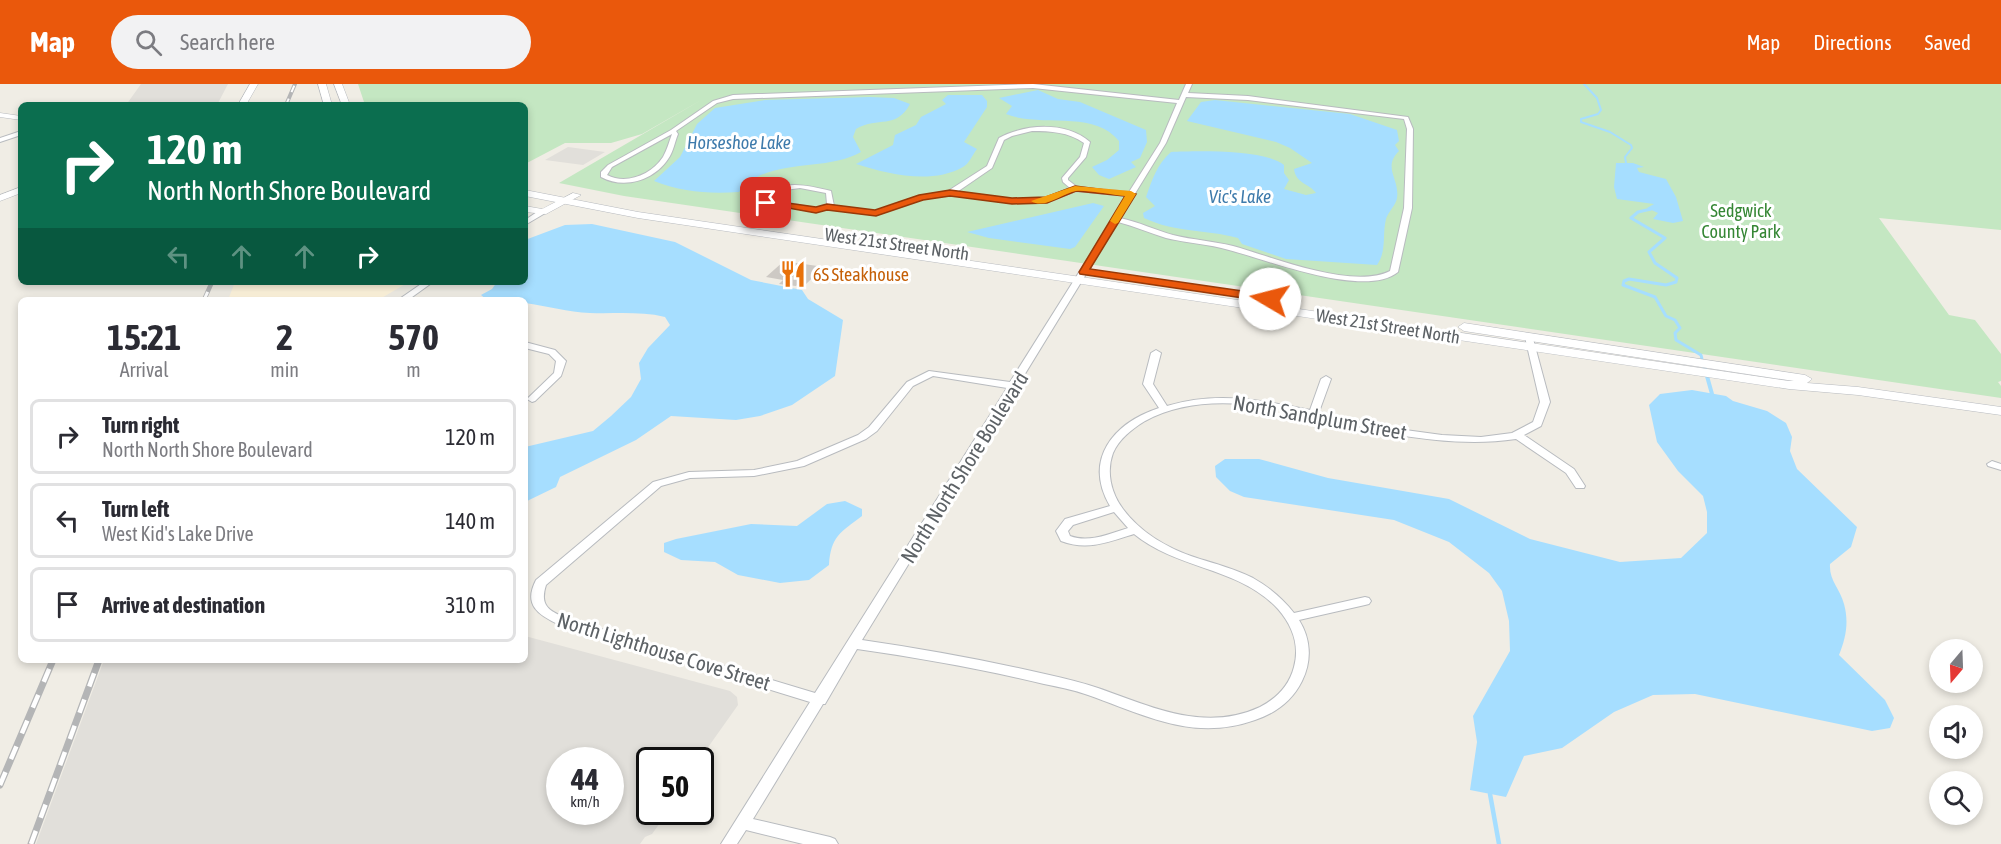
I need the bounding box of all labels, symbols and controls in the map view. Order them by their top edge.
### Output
search box [111,15,531,69]
text: Map [30,26,75,58]
icon: search [132,26,165,59]
text: Search here [180,29,275,55]
text: Map [1746,30,1780,54]
text: Directions [1813,30,1892,54]
text: Saved [1925,30,1971,54]
text: 120 m [147,125,242,173]
icon: right [48,126,126,204]
water label: Horseshoe Lake [687,132,791,153]
text: North North Shore Boulevard [147,175,431,206]
pin [740,177,791,228]
icon: arrive [749,186,782,219]
water label: Vic's Lake [1209,186,1271,207]
park label: Sedgwick County Park [1701,200,1781,242]
street label: West 21st Street North [823,223,971,265]
icon: left [162,240,195,273]
icon: ahead [225,240,258,273]
icon: ahead [288,240,321,273]
icon: right [351,240,384,273]
restaurant icon: 6S Steakhouse [778,259,808,289]
place label: 6S Steakhouse [813,264,909,285]
position arrow [1238,267,1302,331]
street label: West 21st Street North [1314,304,1462,348]
text: 15:21 [107,316,181,358]
text: 2 [276,316,293,358]
text: 570 [388,316,439,358]
text: Arrival [120,358,169,381]
text: min [270,358,299,381]
text: m [406,358,421,381]
street label: North North Shore Boulevard [895,367,1033,567]
street label: North Sandplum Street [1231,390,1409,444]
text: Turn right [102,412,179,438]
icon: right [51,420,84,453]
text: 120 m [445,424,495,450]
text: North North Shore Boulevard [102,438,313,461]
text: Turn left [102,496,169,522]
icon: left [51,504,84,537]
text: 140 m [445,508,495,534]
text: West Kid's Lake Drive [102,522,254,545]
icon: arrive [51,588,84,621]
text: Arrive at destination [102,592,265,618]
text: 310 m [445,592,495,618]
street label: North Lighthouse Cove Street [555,607,773,695]
north arrow [1929,639,1983,693]
map controls [1929,639,1983,825]
button: sound [1929,705,1983,759]
speed limit sign: 50 [636,747,714,825]
text: 44 [571,762,599,796]
button: search [1929,771,1983,825]
text: km/h [570,793,600,810]

